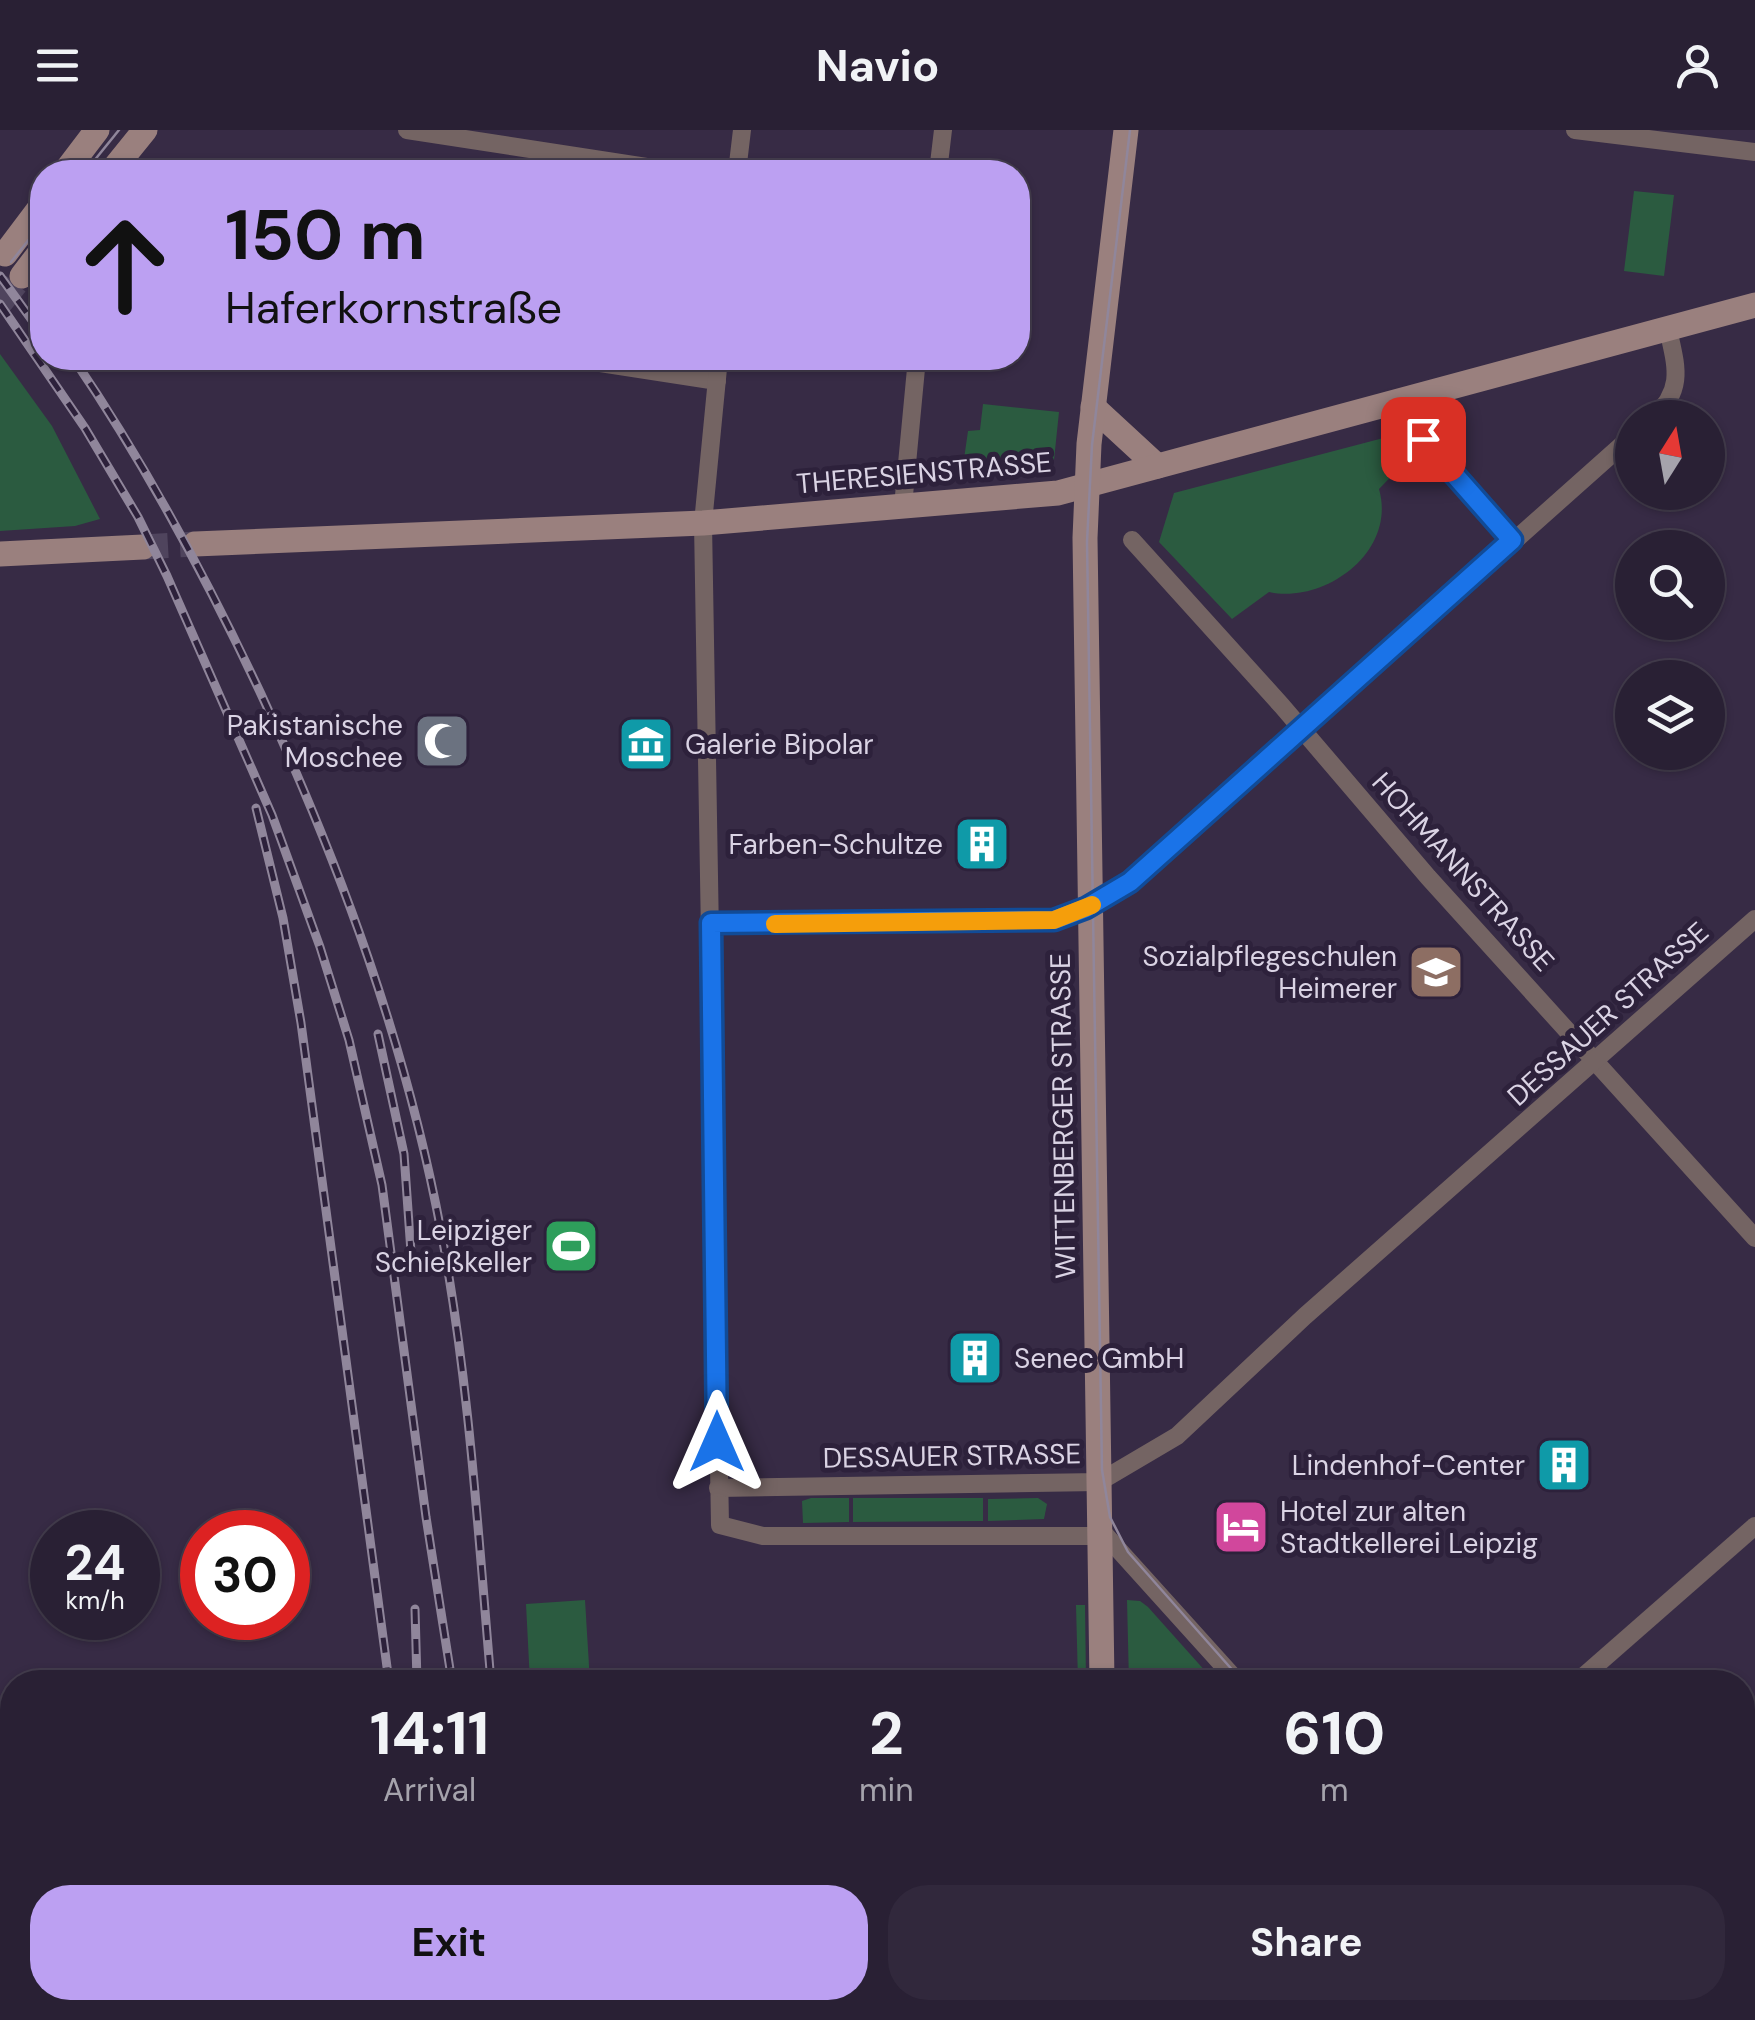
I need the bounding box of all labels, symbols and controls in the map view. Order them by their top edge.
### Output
text: Navio [816,36,939,95]
icon: menu [30,38,85,93]
icon: person [1670,38,1725,93]
text: 150 m [225,190,426,281]
icon: ahead [60,200,190,330]
text: Haferkornstraße [225,278,562,337]
pin [1381,397,1466,482]
north arrow [1615,400,1725,510]
map controls [1615,400,1725,770]
icon: arrive [1396,412,1451,467]
street label: THERESIENSTRASSE [795,443,1053,503]
button: search [1615,530,1725,640]
button: layers [1615,660,1725,770]
place label: Pakistanische Moschee [227,707,403,776]
mosque icon: Pakistanische Moschee [412,711,472,771]
museum icon: Galerie Bipolar [616,714,676,774]
place label: Galerie Bipolar [685,726,874,763]
street label: HOHMANNSTRASSE [1364,765,1562,979]
building icon: Farben-Schultze [952,814,1012,874]
place label: Farben-Schultze [728,826,943,863]
street label: DESSAUER STRASSE [1500,914,1716,1114]
place label: Sozialpflegeschulen Heimerer [1143,938,1397,1007]
school or university icon: Sozialpflegeschulen Heimerer [1406,942,1466,1002]
street label: WITTENBERGER STRASSE [1042,953,1084,1279]
place label: Leipziger Schießkeller [375,1212,532,1281]
sports icon: Leipziger Schießkeller [541,1216,601,1276]
building icon: Senec GmbH [945,1328,1005,1388]
place label: Senec GmbH [1014,1340,1184,1377]
position arrow [665,1390,769,1494]
street label: DESSAUER STRASSE [822,1435,1082,1477]
building icon: Lindenhof-Center [1534,1435,1594,1495]
place label: Lindenhof-Center [1292,1447,1525,1484]
place label: Hotel zur alten Stadtkellerei Leipzig [1280,1493,1538,1562]
hotel icon: Hotel zur alten Stadtkellerei Leipzig [1211,1497,1271,1557]
speed limit sign: 30 [180,1510,310,1640]
text: 24 [65,1530,126,1596]
text: km/h [65,1584,125,1617]
text: 14:11 [370,1694,489,1773]
text: 2 [869,1694,904,1773]
text: 610 [1283,1694,1385,1773]
text: Arrival [383,1769,476,1811]
text: min [859,1769,914,1811]
text: m [1320,1769,1349,1811]
button: Exit [30,1885,868,2000]
button: Share [888,1885,1725,2000]

